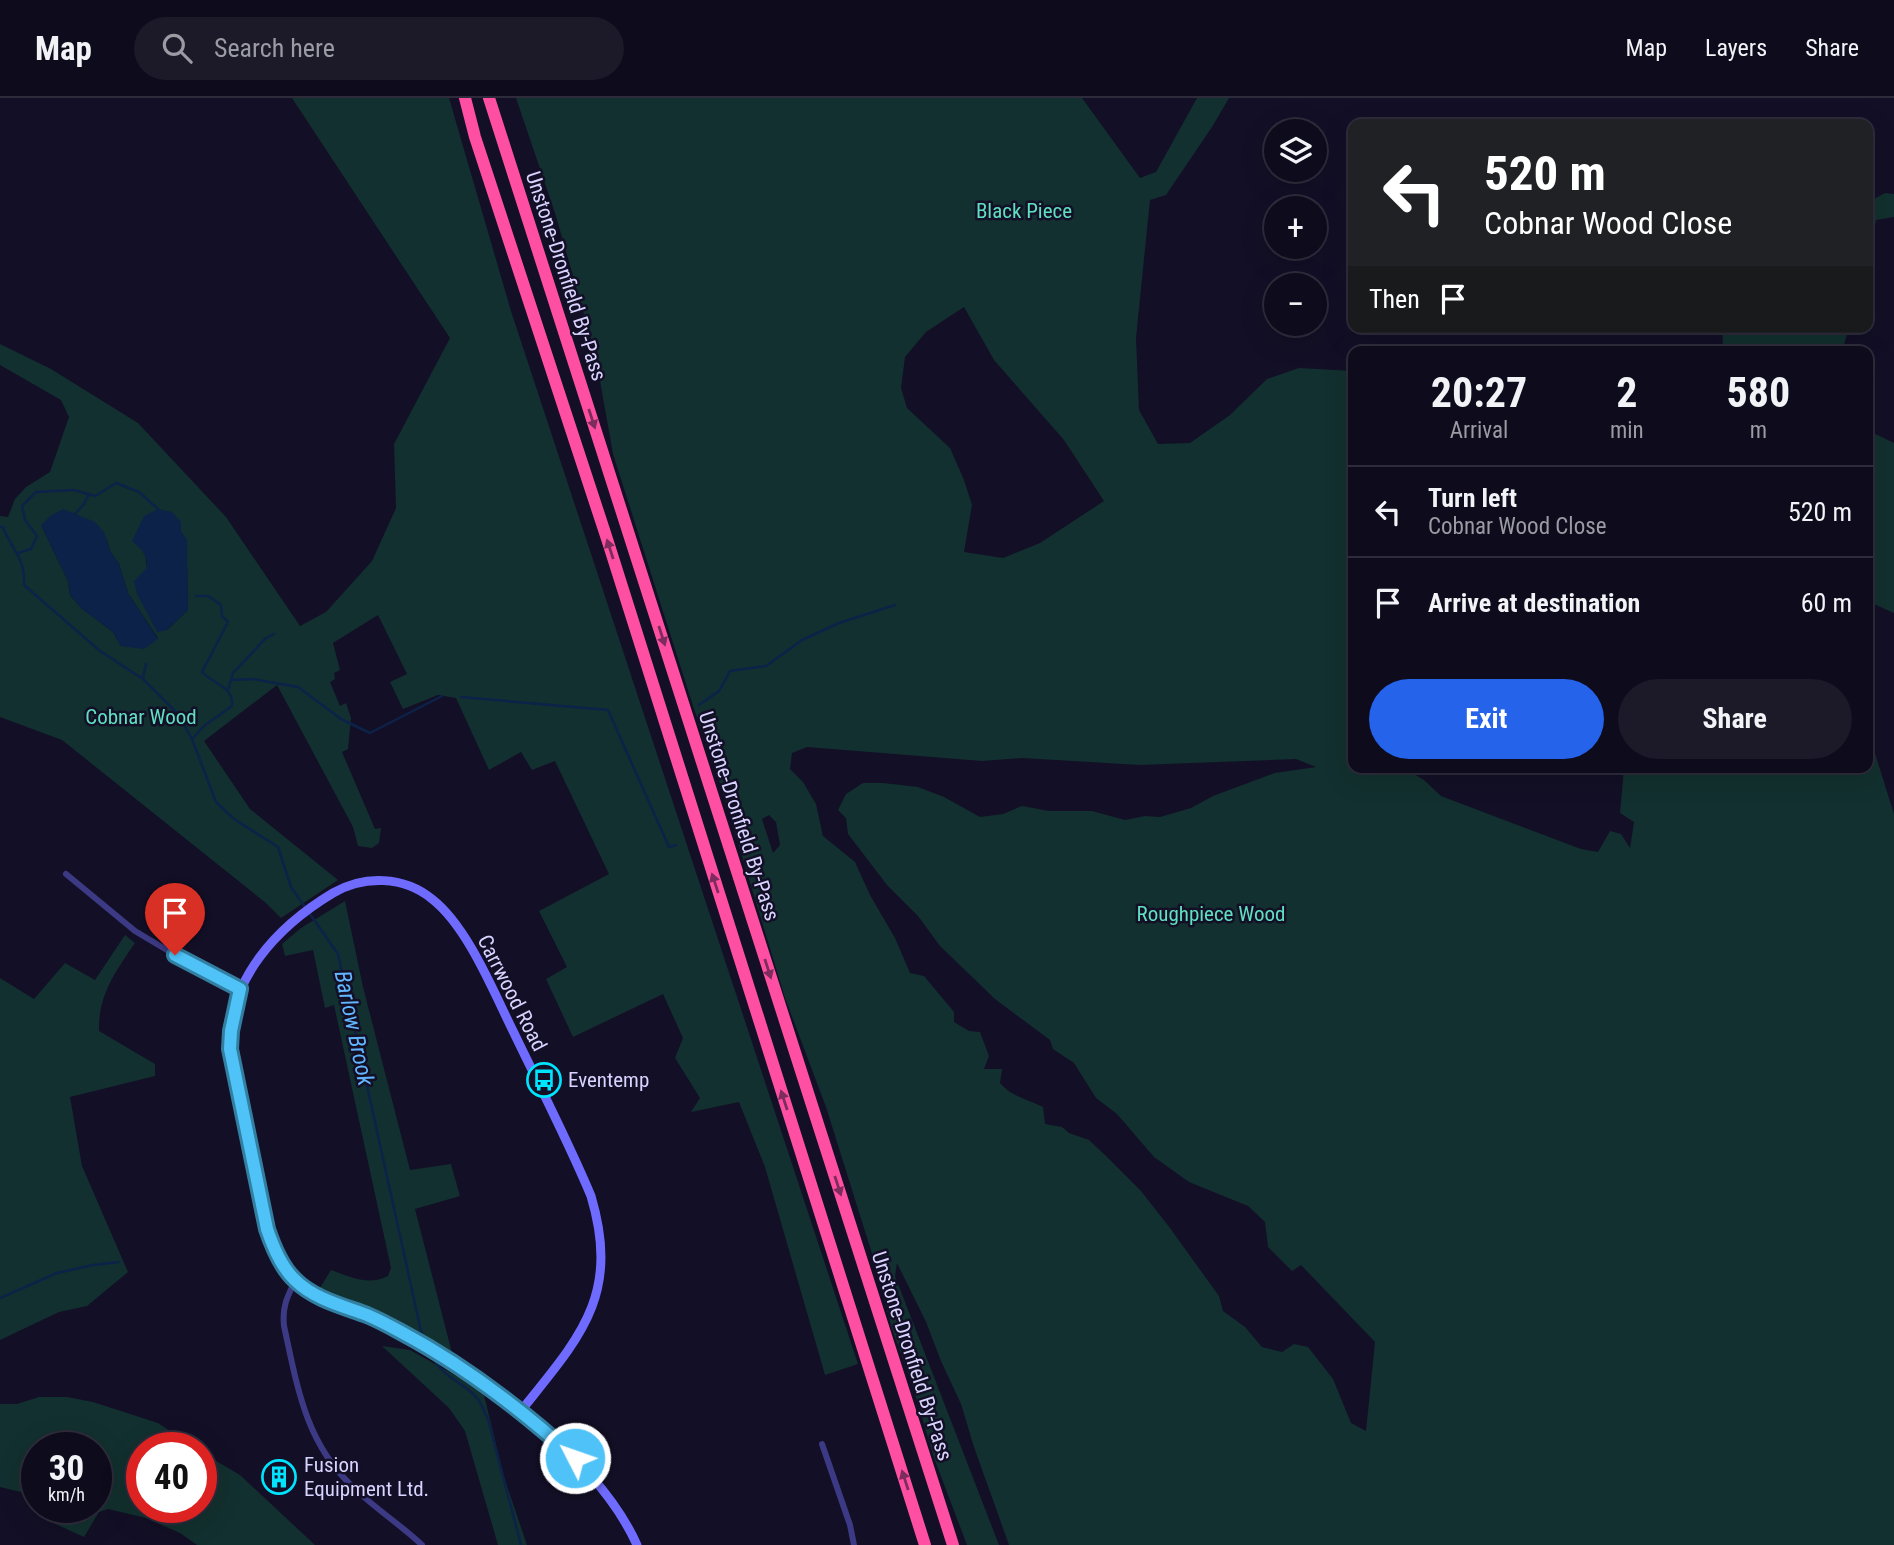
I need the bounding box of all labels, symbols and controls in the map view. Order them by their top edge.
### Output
search box [134,17,624,80]
text: Map [35,29,92,68]
icon: search [158,29,196,67]
text: Search here [214,33,335,63]
text: Map [1626,34,1667,62]
text: Layers [1705,34,1767,62]
text: Share [1805,34,1859,62]
map controls [1264,119,1327,336]
button: layers [1264,119,1327,182]
text: 520 m [1484,145,1606,202]
icon: left [1369,147,1460,238]
street label: Unstone-Dronfield By-Pass [521,168,611,384]
button: + [1264,196,1327,259]
park label: Black Piece [976,199,1072,223]
text: Cobnar Wood Close [1484,204,1732,242]
button: − [1264,273,1327,336]
icon: arrive [1434,280,1472,318]
text: Then [1369,284,1420,314]
text: 20:27 [1431,368,1527,417]
text: 2 [1616,368,1637,417]
text: 580 [1726,368,1790,417]
one-way arrow [588,409,598,430]
text: Arrival [1450,417,1508,444]
text: min [1610,417,1644,444]
text: m [1750,417,1767,444]
text: Turn left [1428,483,1517,513]
icon: left [1369,493,1407,531]
text: 520 m [1788,497,1852,527]
text: Cobnar Wood Close [1428,513,1606,540]
one-way arrow [604,538,614,559]
icon: arrive [1369,584,1407,622]
text: Arrive at destination [1428,588,1640,618]
text: 60 m [1801,588,1852,618]
one-way arrow [657,626,668,647]
button: Exit [1369,679,1604,759]
button: Share [1618,679,1852,759]
park label: Cobnar Wood [85,705,197,729]
street label: Unstone-Dronfield By-Pass [694,708,784,924]
one-way arrow [710,872,720,893]
pin [145,883,205,955]
icon: arrive [156,894,194,932]
park label: Roughpiece Wood [1137,902,1285,926]
street label: Carrwood Road [472,931,552,1055]
one-way arrow [764,959,774,980]
water label: Barlow Brook [329,968,380,1089]
bus stop icon: Eventemp [525,1061,563,1099]
place label: Eventemp [568,1068,649,1092]
one-way arrow [778,1089,789,1110]
one-way arrow [833,1176,843,1197]
street label: Unstone-Dronfield By-Pass [867,1248,957,1464]
position arrow [538,1421,612,1495]
speed limit sign: 40 [126,1432,217,1523]
text: 30 [49,1448,84,1489]
place label: Fusion Equipment Ltd. [304,1453,429,1501]
building icon: Fusion Equipment Ltd. [260,1458,298,1496]
one-way arrow [899,1469,909,1490]
text: km/h [48,1484,85,1505]

